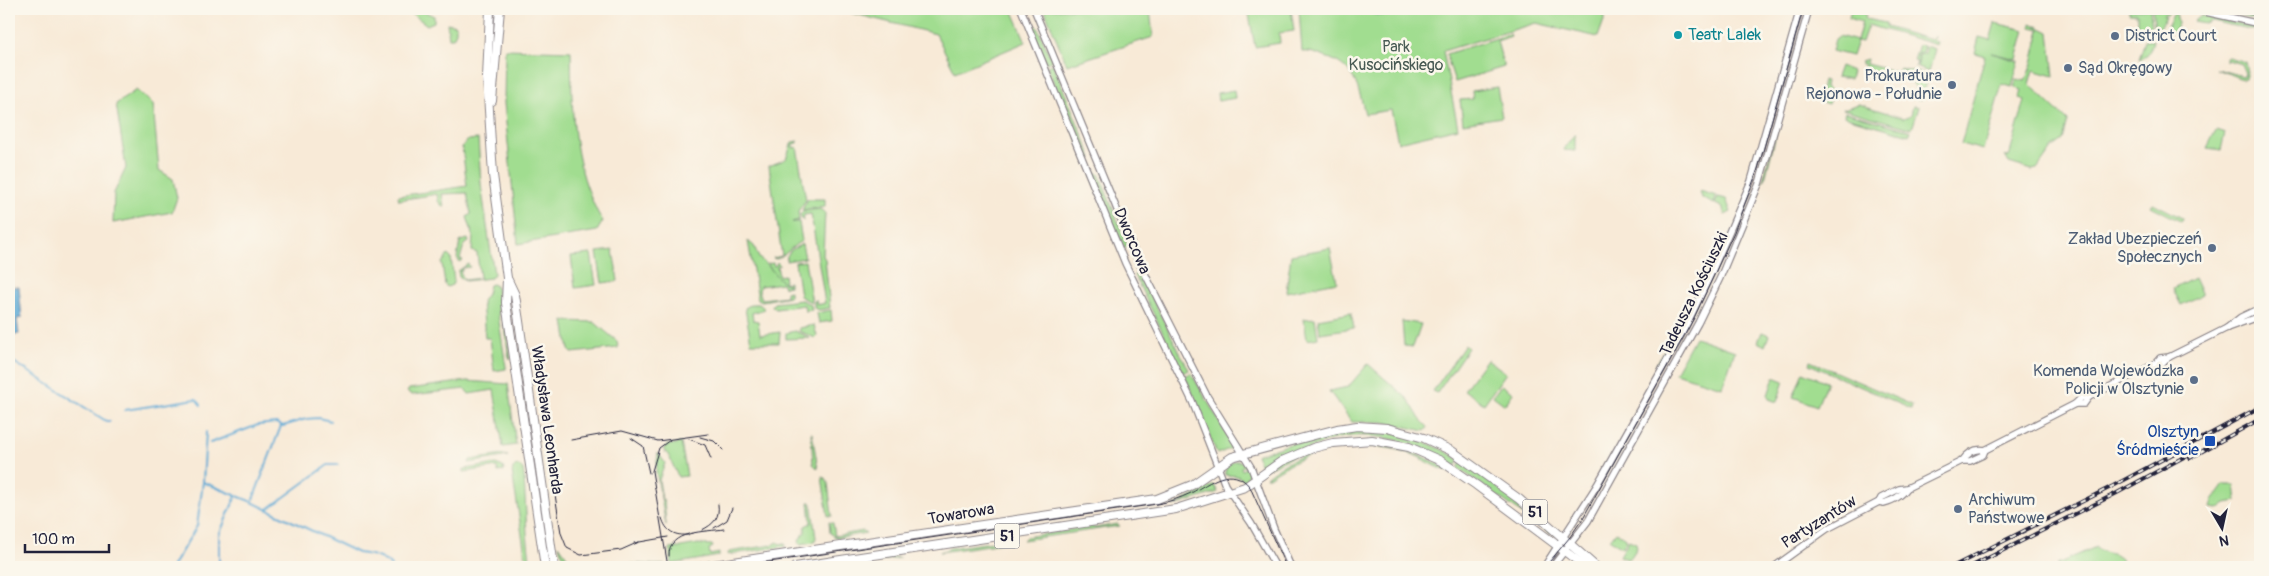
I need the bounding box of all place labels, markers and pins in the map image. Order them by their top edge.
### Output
place label: Teatr Lalek [1688,25,1762,45]
place label: District Court [2125,26,2217,46]
marker: Teatr Lalek [1672,29,1684,41]
marker: District Court [2109,30,2121,42]
place label: Sąd Okręgowy [2078,58,2172,78]
marker: Sąd Okręgowy [2062,62,2074,74]
place label: Prokuratura Rejonowa - Południe [1806,66,1942,104]
marker: Prokuratura Rejonowa - Południe [1946,79,1958,91]
place label: Zakład Ubezpieczeń Społecznych [2068,229,2202,267]
marker: Zakład Ubezpieczeń Społecznych [2206,242,2218,254]
place label: Komenda Wojewódzka Policji w Olsztynie [2033,361,2184,399]
marker: Komenda Wojewódzka Policji w Olsztynie [2188,374,2200,386]
place label: Olsztyn Śródmieście [2116,422,2199,460]
marker: Olsztyn Śródmieście [2203,434,2217,448]
place label: Archiwum Państwowe [1968,490,2044,528]
marker: Archiwum Państwowe [1952,503,1964,515]

